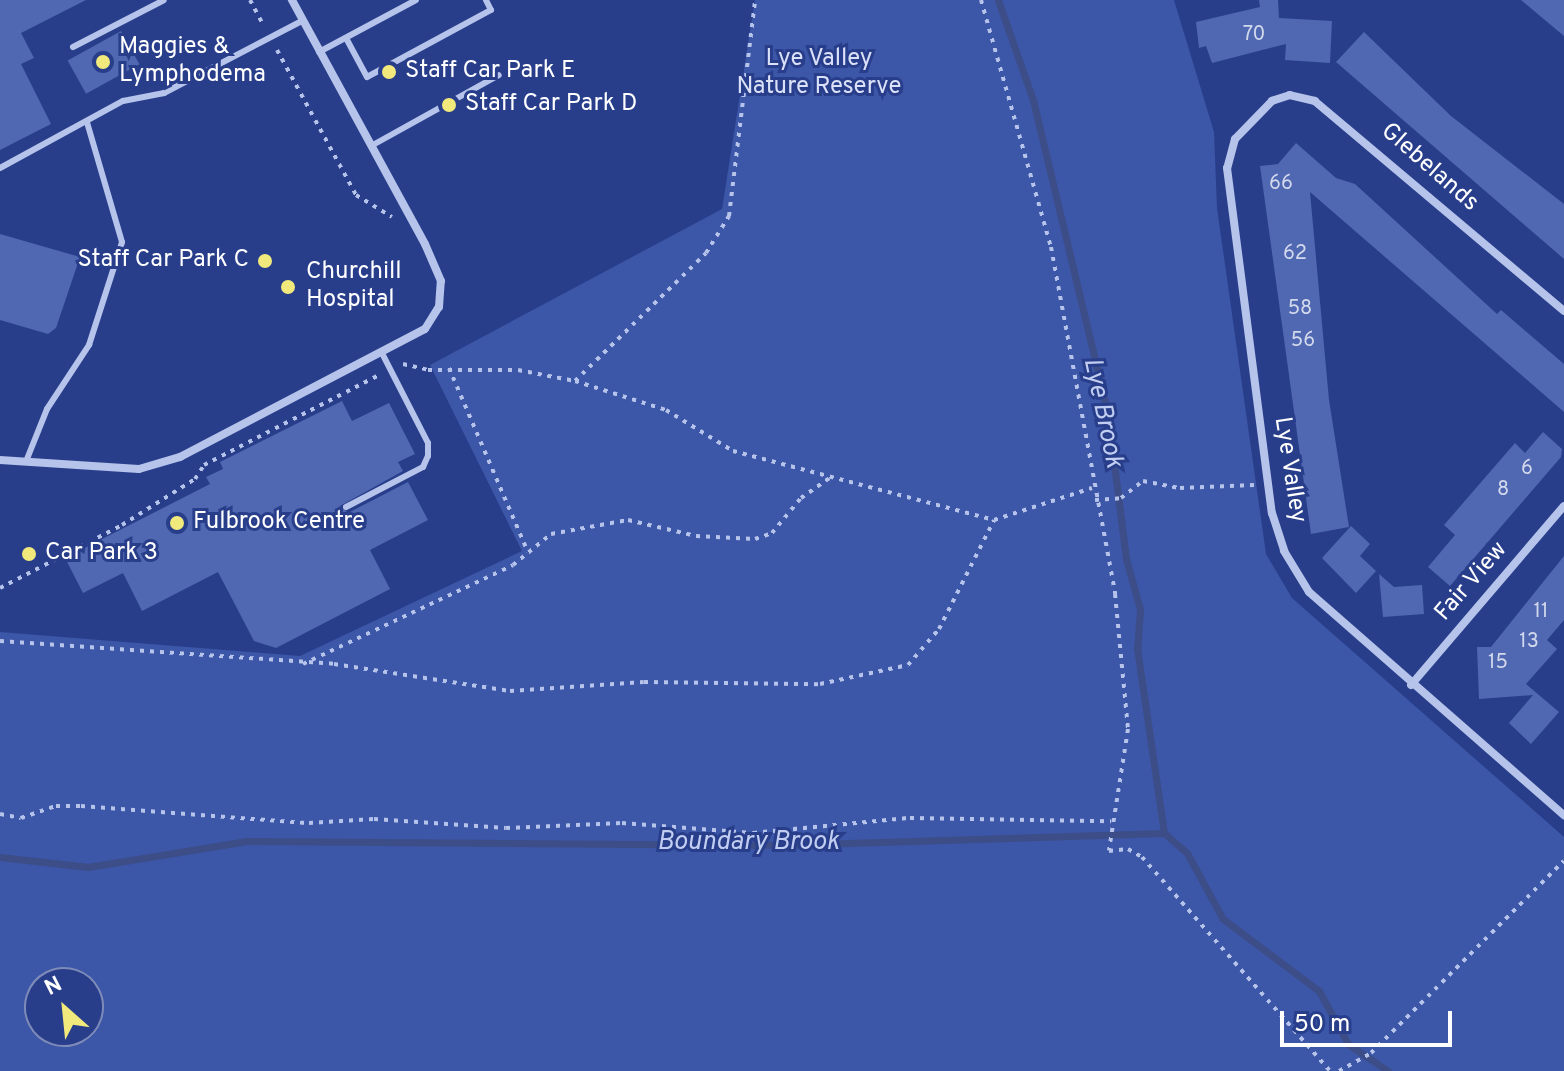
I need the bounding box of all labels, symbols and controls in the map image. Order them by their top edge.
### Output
house number: 70 [1243,23,1265,47]
place label: Maggies & Lymphodema [119,34,266,90]
park label: Lye Valley Nature Reserve [737,46,901,102]
marker: Maggies & Lymphodema [94,53,112,71]
place label: Staff Car Park E [405,58,575,86]
marker: Staff Car Park E [380,63,398,81]
place label: Staff Car Park D [465,91,637,119]
marker: Staff Car Park D [440,96,458,114]
street label: Glebelands [1374,118,1484,218]
house number: 66 [1269,172,1293,196]
house number: 62 [1283,242,1307,266]
place label: Staff Car Park C [77,247,249,275]
marker: Staff Car Park C [256,252,274,270]
place label: Churchill Hospital [306,259,402,315]
marker: Churchill Hospital [277,276,299,298]
house number: 58 [1288,297,1312,321]
house number: 56 [1291,329,1315,353]
water label: Lye Brook [1075,355,1129,471]
street label: Lye Valley [1266,414,1312,526]
house number: 6 [1521,457,1533,481]
house number: 8 [1497,478,1509,502]
place label: Fulbrook Centre [193,509,365,537]
marker: Fulbrook Centre [168,514,186,532]
street label: Fair View [1429,536,1515,628]
place label: Car Park 3 [45,540,158,568]
marker: Car Park 3 [20,545,38,563]
house number: 11 [1534,600,1548,624]
house number: 13 [1519,630,1539,654]
house number: 15 [1488,651,1508,675]
water label: Boundary Brook [657,827,839,859]
north arrow [24,967,104,1047]
text: N [41,971,67,1003]
scale bar [1284,995,1456,1045]
text: 50 m [1294,1010,1350,1040]

